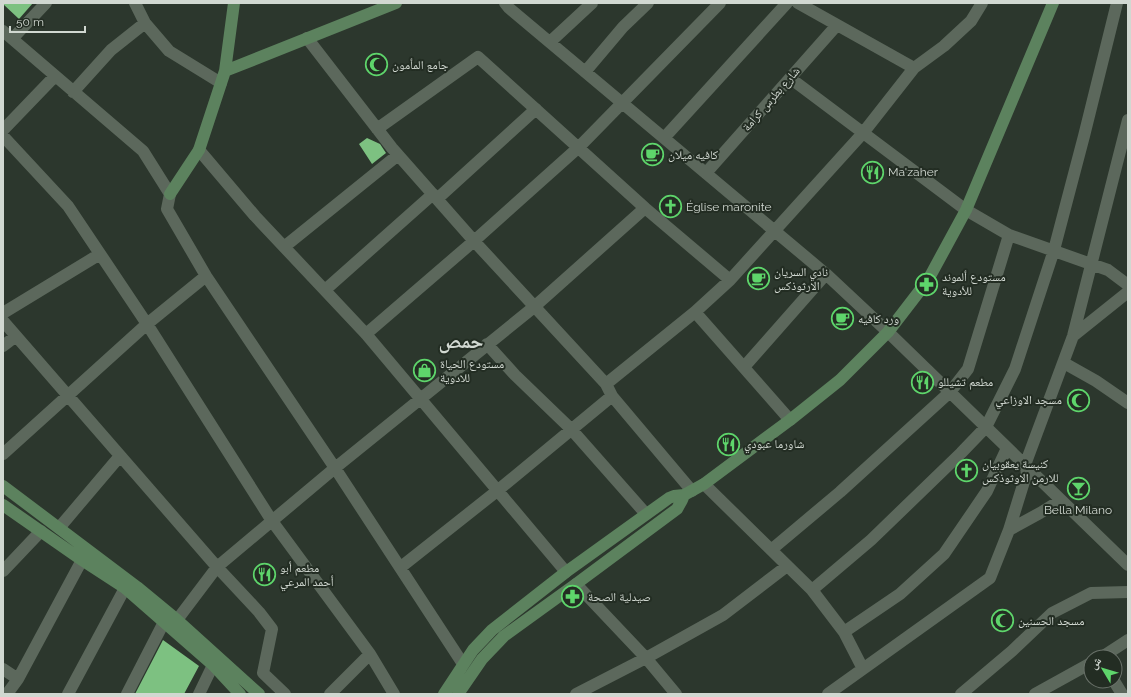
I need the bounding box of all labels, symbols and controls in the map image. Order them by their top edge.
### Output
scale bar [10,8,85,34]
text: 50 m [16,15,44,29]
mosque icon: جامع المأمون [363,52,389,78]
place label: جامع المأمون [392,58,449,72]
street label: شارع بطرس كرامة [739,64,803,135]
cafe icon: كافيه ميلان [640,142,666,168]
place label: كافيه ميلان [668,148,718,162]
restaurant icon: Ma'zaher [859,159,885,185]
place label: Ma'zaher [888,165,939,179]
church icon: Église maronite [658,194,684,220]
place label: Église maronite [686,200,772,214]
place label: نادي السريان الارثوذكس [774,265,828,293]
cafe icon: نادي السريان الارثوذكس [746,266,772,292]
place label: مستودع ألموند للأدوية [942,270,1006,298]
pharmacy icon: مستودع ألموند للأدوية [914,271,940,297]
cafe icon: ورد كافيه [829,306,855,332]
place label: ورد كافيه [858,312,899,326]
district label: حمص [439,329,484,354]
place label: مستودع الحياة للادوية [440,357,504,385]
shop icon: مستودع الحياة للادوية [411,358,437,384]
restaurant icon: مطعم تشيللو [910,369,936,395]
place label: مطعم تشيللو [938,375,993,390]
mosque icon: مسجد الاوزاعي [1065,387,1091,413]
place label: مسجد الاوزاعي [995,393,1062,410]
restaurant icon: شاورما عبودي [716,431,742,457]
place label: شاورما عبودي [744,437,804,454]
place label: كنيسة يعقوبيان للارمن الاوثوذكس [982,457,1059,485]
church icon: كنيسة يعقوبيان للارمن الاوثوذكس [954,458,980,484]
bar icon: Bella Milano [1065,476,1091,502]
place label: Bella Milano [1044,503,1112,517]
place label: مطعم أبو أحمد المرعي [280,561,334,592]
restaurant icon: مطعم أبو أحمد المرعي [251,562,277,588]
pharmacy icon: صيدلية الصحة [560,584,586,610]
place label: صيدلية الصحة [588,590,651,604]
mosque icon: مسجد الحسنين [990,608,1016,634]
place label: مسجد الحسنين [1018,614,1084,628]
north arrow [1083,649,1123,689]
text: ش [1087,654,1105,672]

